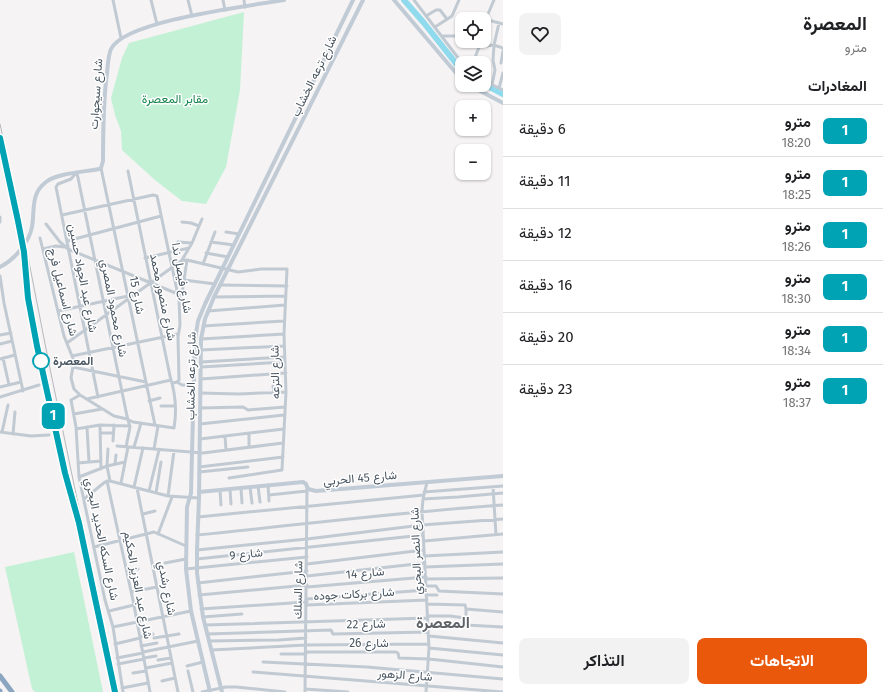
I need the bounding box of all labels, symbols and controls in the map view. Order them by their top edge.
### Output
map controls [455,12,491,180]
button: locate [455,12,491,48]
text: المعصرة [803,12,867,35]
button: heart [519,13,561,55]
street label: شارع ترعه الخشاب [288,33,341,120]
text: مترو [845,40,867,55]
button: layers [455,56,491,92]
street label: شارع سيجوارت [87,58,107,130]
text: المغادرات [808,77,867,95]
park label: مقابر المعصرة [142,92,208,107]
button: + [455,100,491,136]
text: مترو [785,113,811,131]
text: 6 دقيقة [519,120,566,138]
text: 1 [842,122,848,139]
text: 18:20 [781,135,811,150]
button: − [455,144,491,180]
text: مترو [785,165,811,183]
text: 11 دقيقة [519,172,570,190]
text: 1 [842,174,848,191]
text: 18:25 [782,187,811,202]
text: مترو [785,217,811,235]
street label: شارع عبد الجواد حسين [64,222,100,334]
text: 12 دقيقة [519,224,572,242]
text: 1 [842,226,848,243]
text: 18:26 [782,239,811,254]
street label: شارع فيصل ندا [167,242,195,315]
street label: شارع اسماعيل فرج [43,247,81,338]
street label: شارع منصور محمد [145,252,179,342]
street label: شارع محمود المصري [95,258,130,359]
text: مترو [785,269,811,287]
street label: شارع 15 [124,275,148,316]
text: 16 دقيقة [519,276,572,294]
text: 1 [842,278,848,295]
text: 18:30 [781,291,811,306]
text: مترو [785,321,811,339]
text: 20 دقيقة [519,328,574,346]
text: 1 [842,330,848,347]
street label: شارع ترعه الخشاب [183,332,201,420]
text: 18:34 [782,343,811,358]
street label: شارع الترعه [268,345,284,399]
marker: المعصرة [32,352,50,370]
place label: المعصرة [53,354,93,369]
text: مترو [785,373,811,391]
text: 23 دقيقة [519,380,573,398]
text: 1 [842,382,848,399]
text: 18:37 [783,395,811,410]
line badge: 1 [40,403,66,429]
text: 1 [50,407,56,424]
street label: شارع 45 الحربي [323,468,398,491]
street label: شارع السكه الحديد البحري [79,476,122,602]
street label: شارع النصر البحري [407,507,428,595]
street label: شارع عبد العزيز الحكيم [119,530,155,640]
street label: شارع 9 [229,545,264,565]
street label: شارع رشدي [152,560,179,617]
street label: شارع السلك [290,561,308,619]
street label: شارع 14 [345,564,385,584]
street label: شارع بركات جوده [313,585,395,605]
district label: المعصرة [416,613,470,633]
street label: شارع 22 [346,617,386,633]
street label: شارع 26 [349,636,389,652]
button: التذاكر [519,638,689,684]
button: الاتجاهات [697,638,867,684]
street label: شارع الزهور [376,666,433,686]

